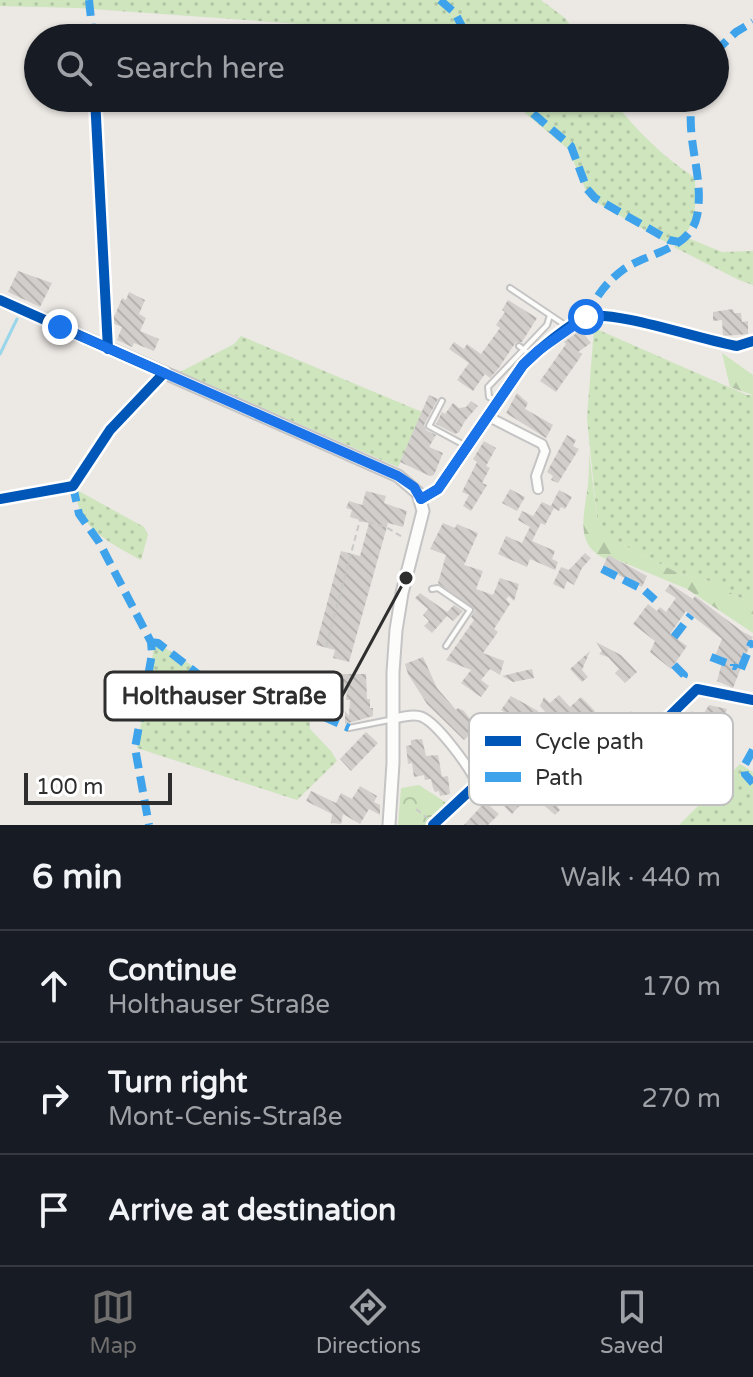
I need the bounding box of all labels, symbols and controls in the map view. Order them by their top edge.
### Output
search box [24,24,729,112]
icon: search [52,46,96,90]
text: Search here [116,50,285,87]
route start [568,299,604,335]
route end [42,309,78,345]
callout: Holthauser Straße [105,672,342,720]
text: Holthauser Straße [122,682,327,711]
legend [469,713,733,805]
text: Cycle path [535,729,644,755]
text: Path [535,765,583,791]
scale bar [24,769,172,805]
text: 100 m [36,774,103,800]
text: 6 min [32,857,123,898]
text: Walk · 440 m [561,862,721,893]
text: Continue [108,952,237,989]
icon: ahead [32,964,76,1008]
text: 170 m [641,971,721,1002]
text: Holthauser Straße [108,989,330,1020]
text: Turn right [108,1064,248,1101]
icon: right [32,1076,76,1120]
text: 270 m [641,1083,721,1114]
text: Mont-Cenis-Straße [108,1101,342,1132]
icon: arrive [32,1188,76,1232]
text: Arrive at destination [108,1192,396,1229]
tab: Map [89,1285,137,1359]
tab: Directions [316,1285,421,1359]
tab: Saved [600,1285,664,1359]

